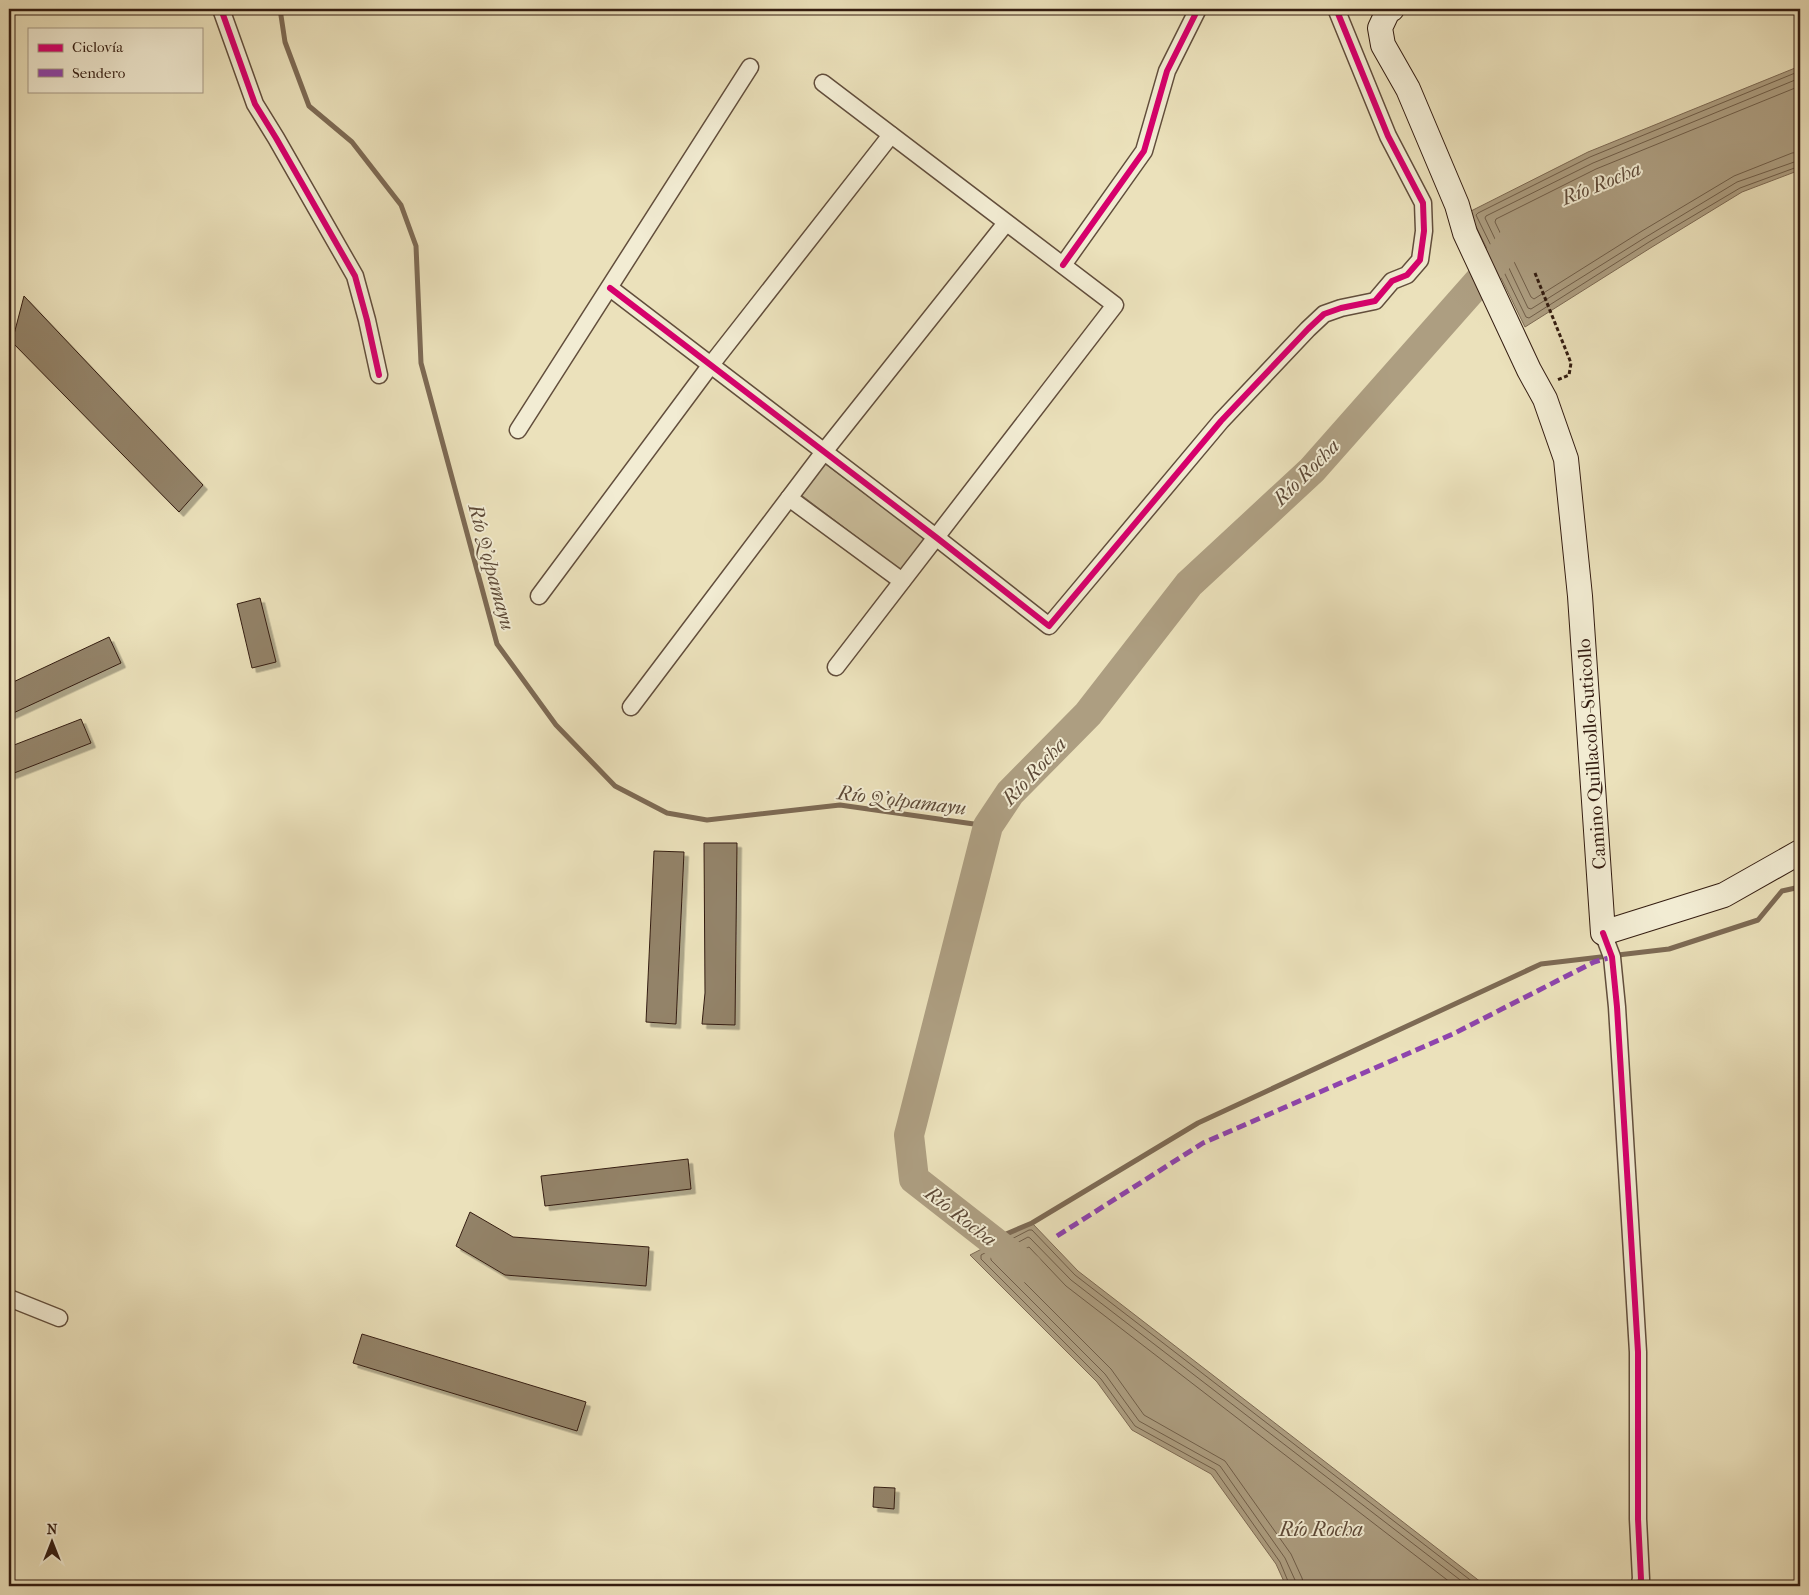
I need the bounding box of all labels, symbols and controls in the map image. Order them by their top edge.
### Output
legend [28,28,202,92]
text: Ciclovía [72,38,124,56]
text: Sendero [72,64,126,82]
water label: Río Rocha [1556,157,1644,211]
water label: Río Rocha [1267,435,1344,512]
water label: Río Q'olpamayu [462,500,519,633]
street label: Camino Quillacollo-Suticollo [1573,637,1611,870]
water label: Río Rocha [996,733,1071,811]
water label: Río Q'olpamayu [834,781,968,821]
water label: Río Rocha [919,1180,1001,1251]
north arrow [28,1518,78,1568]
water label: Río Rocha [1277,1518,1363,1541]
text: N [47,1521,58,1538]

